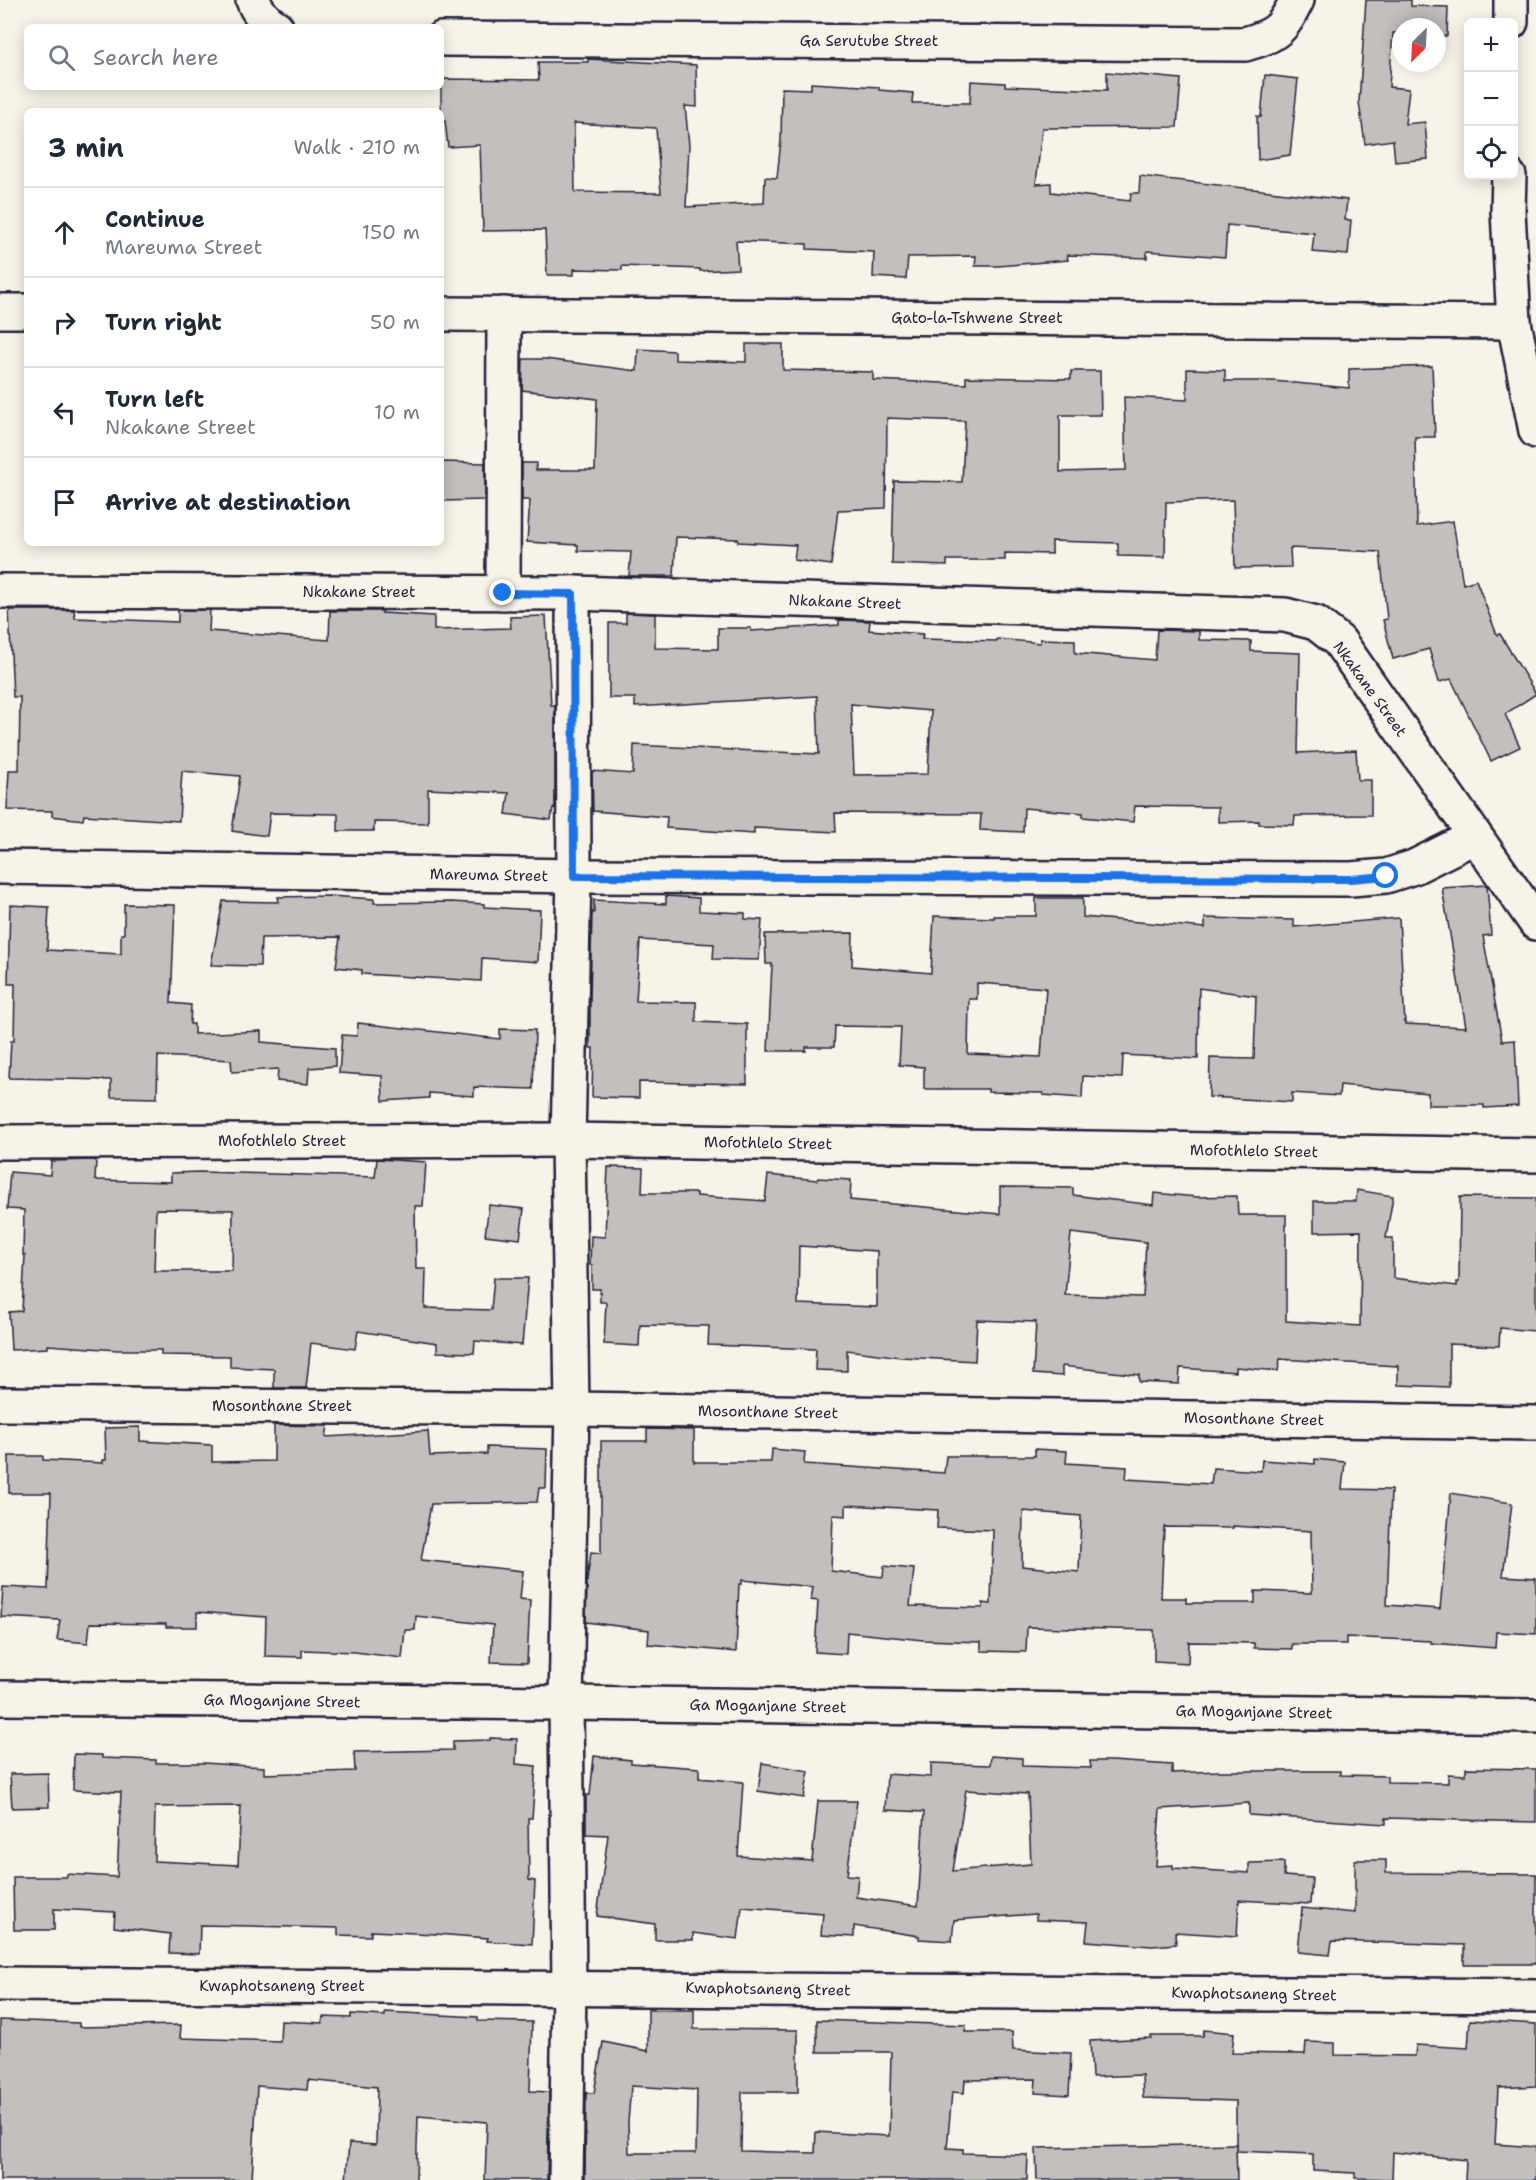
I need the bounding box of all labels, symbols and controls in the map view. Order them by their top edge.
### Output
north arrow [1392,18,1446,72]
map controls [1464,18,1518,180]
button: + [1464,18,1518,72]
search box [24,24,444,90]
street label: Ga Serutube Street [800,31,938,51]
icon: search [45,41,78,74]
text: Search here [93,43,219,72]
button: − [1464,72,1518,126]
button: locate [1464,126,1518,180]
text: 3 min [48,130,124,165]
text: Walk · 210 m [294,134,420,160]
text: Continue [105,205,205,234]
icon: ahead [48,216,81,249]
text: 150 m [362,219,420,245]
text: Mareuma Street [105,234,262,260]
icon: right [48,306,81,339]
text: Turn right [105,308,222,337]
street label: Gato-la-Tshwene Street [891,308,1063,328]
text: 50 m [370,309,420,335]
text: Turn left [105,385,204,414]
icon: left [48,396,81,429]
text: 10 m [374,399,420,425]
text: Nkakane Street [105,414,256,440]
icon: arrive [48,486,81,519]
text: Arrive at destination [105,488,351,517]
route end [489,579,515,605]
street label: Nkakane Street [302,582,416,602]
street label: Nkakane Street [788,590,902,614]
street label: Nkakane Street [1329,637,1411,741]
route start [1372,862,1398,888]
street label: Mareuma Street [430,864,548,886]
street label: Mofothlelo Street [218,1131,346,1151]
street label: Mofothlelo Street [704,1132,832,1154]
street label: Mofothlelo Street [1190,1140,1318,1162]
street label: Mosonthane Street [212,1396,352,1416]
street label: Mosonthane Street [698,1401,838,1423]
street label: Mosonthane Street [1184,1408,1324,1430]
street label: Ga Moganjane Street [203,1690,361,1712]
street label: Ga Moganjane Street [689,1695,847,1717]
street label: Ga Moganjane Street [1175,1701,1333,1723]
street label: Kwaphotsaneng Street [199,1976,365,1996]
street label: Kwaphotsaneng Street [685,1978,851,2000]
street label: Kwaphotsaneng Street [1171,1983,1337,2005]

